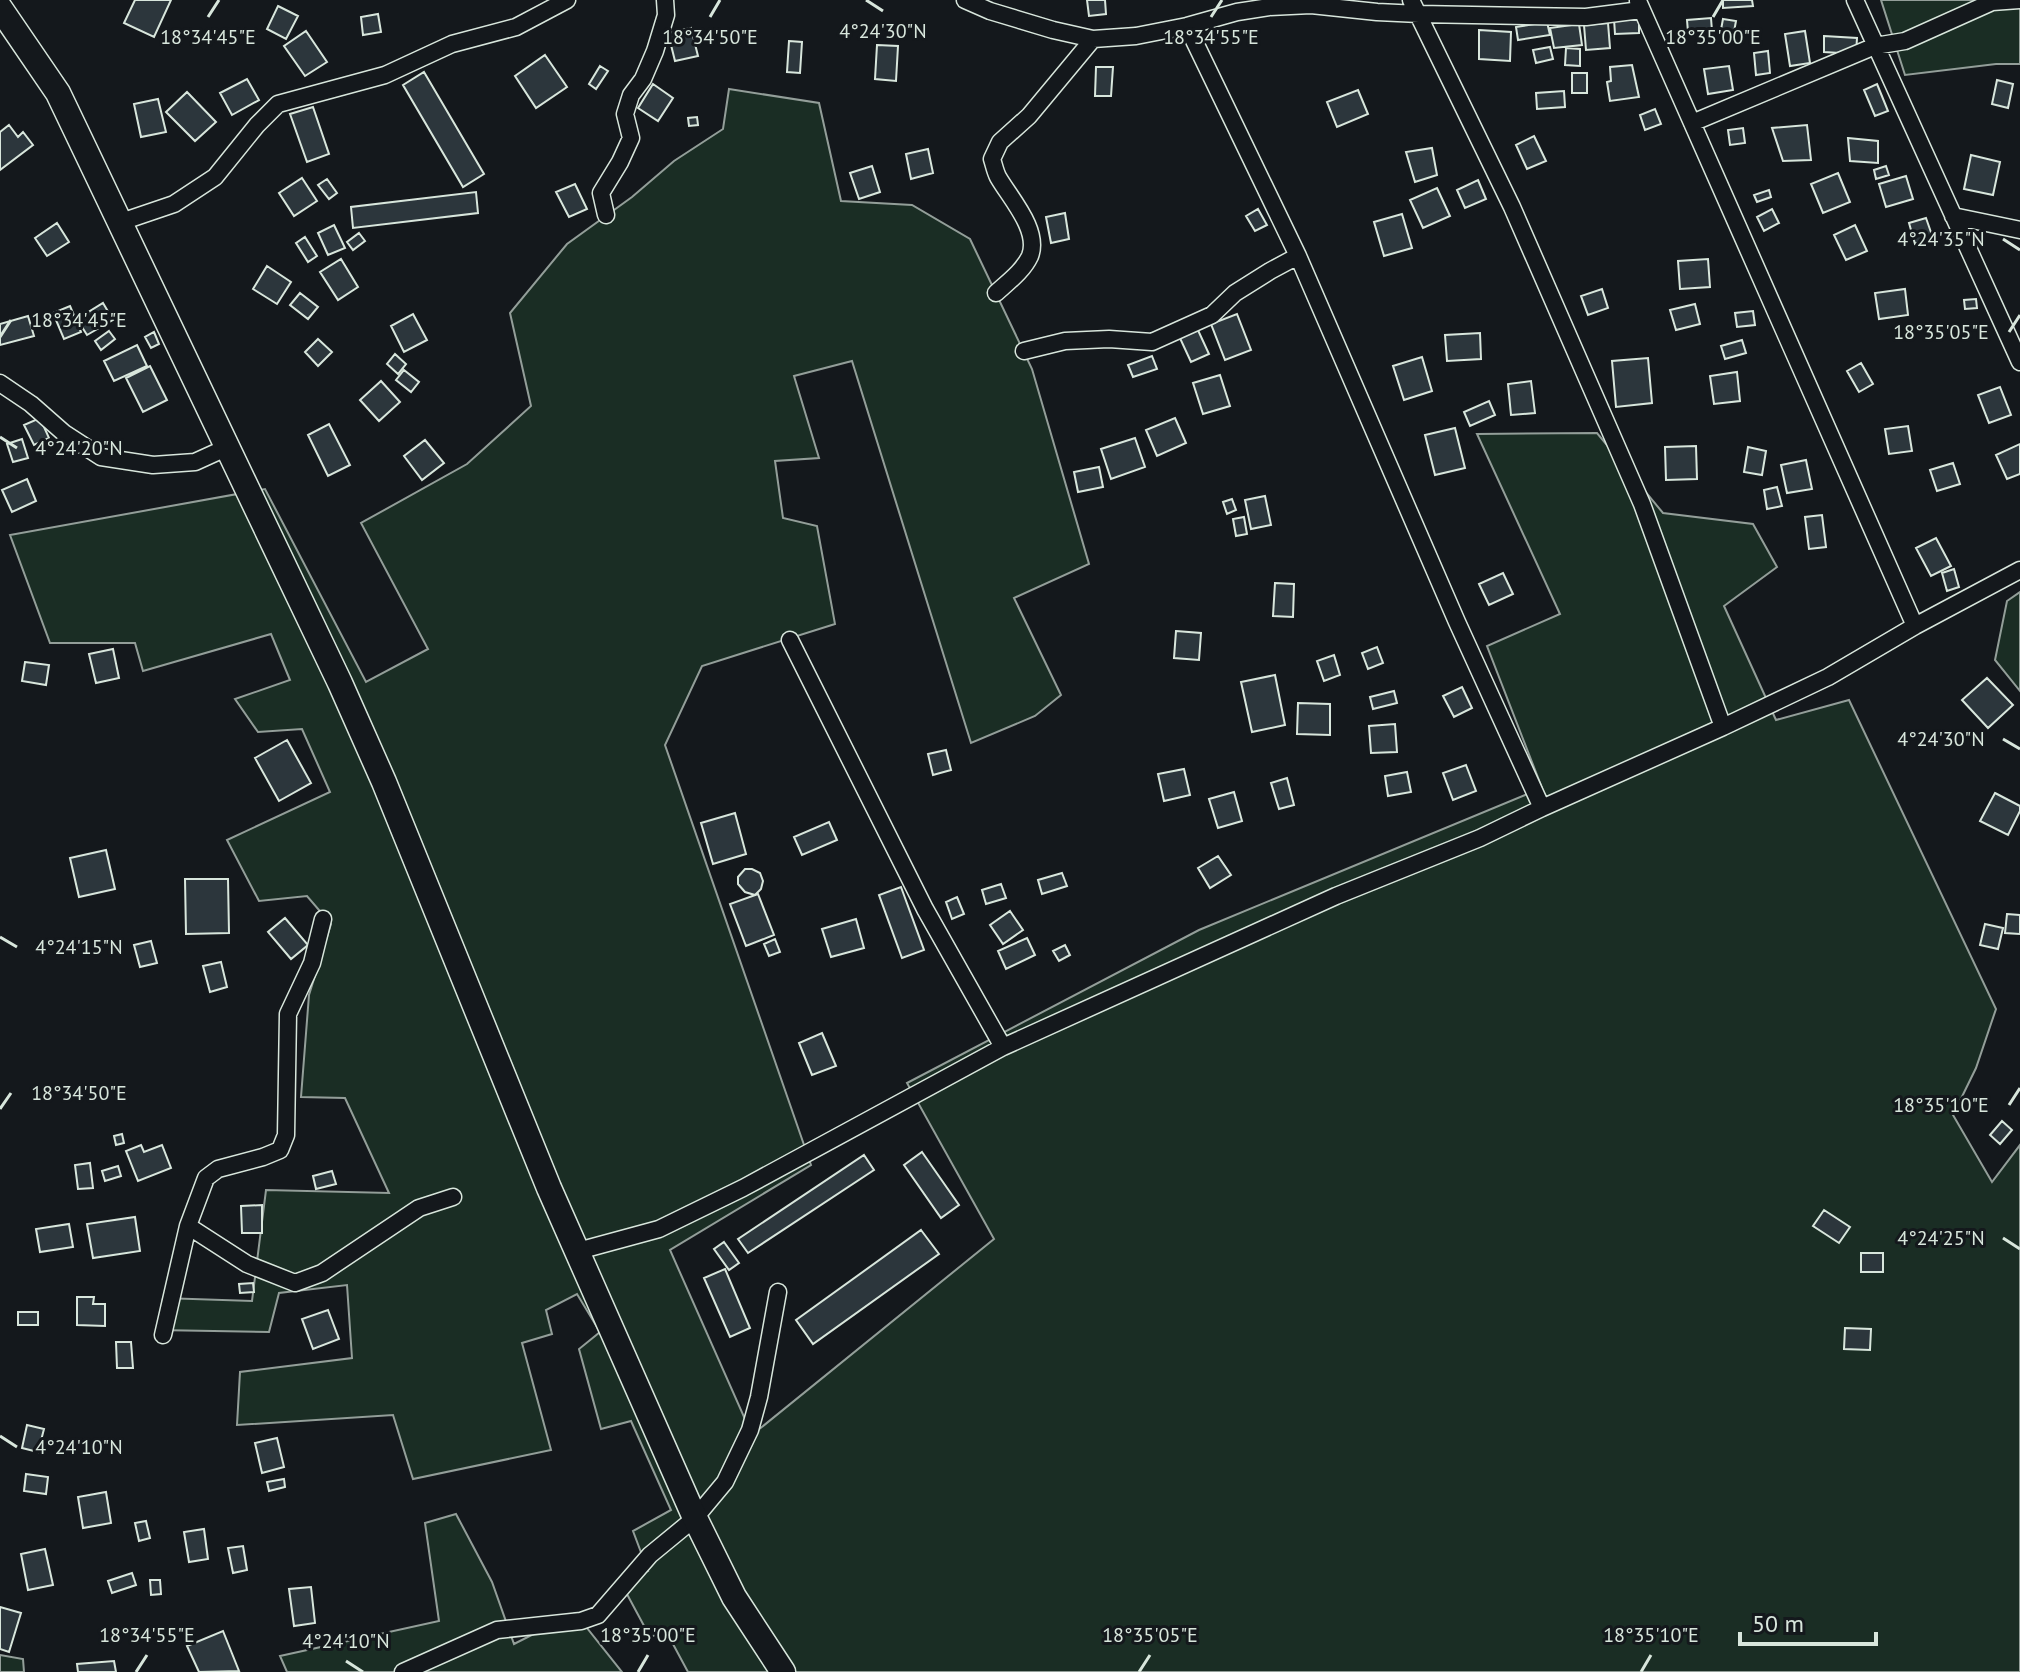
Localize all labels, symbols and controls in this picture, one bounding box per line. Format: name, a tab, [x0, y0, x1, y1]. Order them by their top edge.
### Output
text: 4°24'30"N	[839, 18, 927, 44]
text: 18°34'45"E	[160, 24, 256, 50]
text: 18°34'50"E	[662, 24, 758, 50]
text: 18°34'55"E	[1163, 24, 1259, 50]
text: 18°35'00"E	[1665, 24, 1761, 50]
text: 4°24'35"N	[1897, 226, 1985, 252]
text: 18°34'45"E	[31, 307, 127, 333]
text: 18°35'05"E	[1893, 319, 1989, 345]
text: 4°24'20"N	[35, 435, 123, 461]
text: 4°24'30"N	[1897, 726, 1985, 752]
text: 4°24'15"N	[35, 934, 123, 960]
text: 18°34'50"E	[31, 1080, 127, 1106]
text: 18°35'10"E	[1893, 1092, 1989, 1118]
text: 4°24'25"N	[1897, 1225, 1985, 1251]
text: 4°24'10"N	[35, 1434, 123, 1460]
scale bar	[1740, 1596, 1876, 1646]
text: 50 m	[1752, 1608, 1804, 1639]
text: 18°34'55"E	[99, 1622, 195, 1648]
text: 18°35'00"E	[600, 1622, 696, 1648]
text: 18°35'05"E	[1102, 1622, 1198, 1648]
text: 18°35'10"E	[1603, 1622, 1699, 1648]
text: 4°24'10"N	[302, 1628, 390, 1654]

